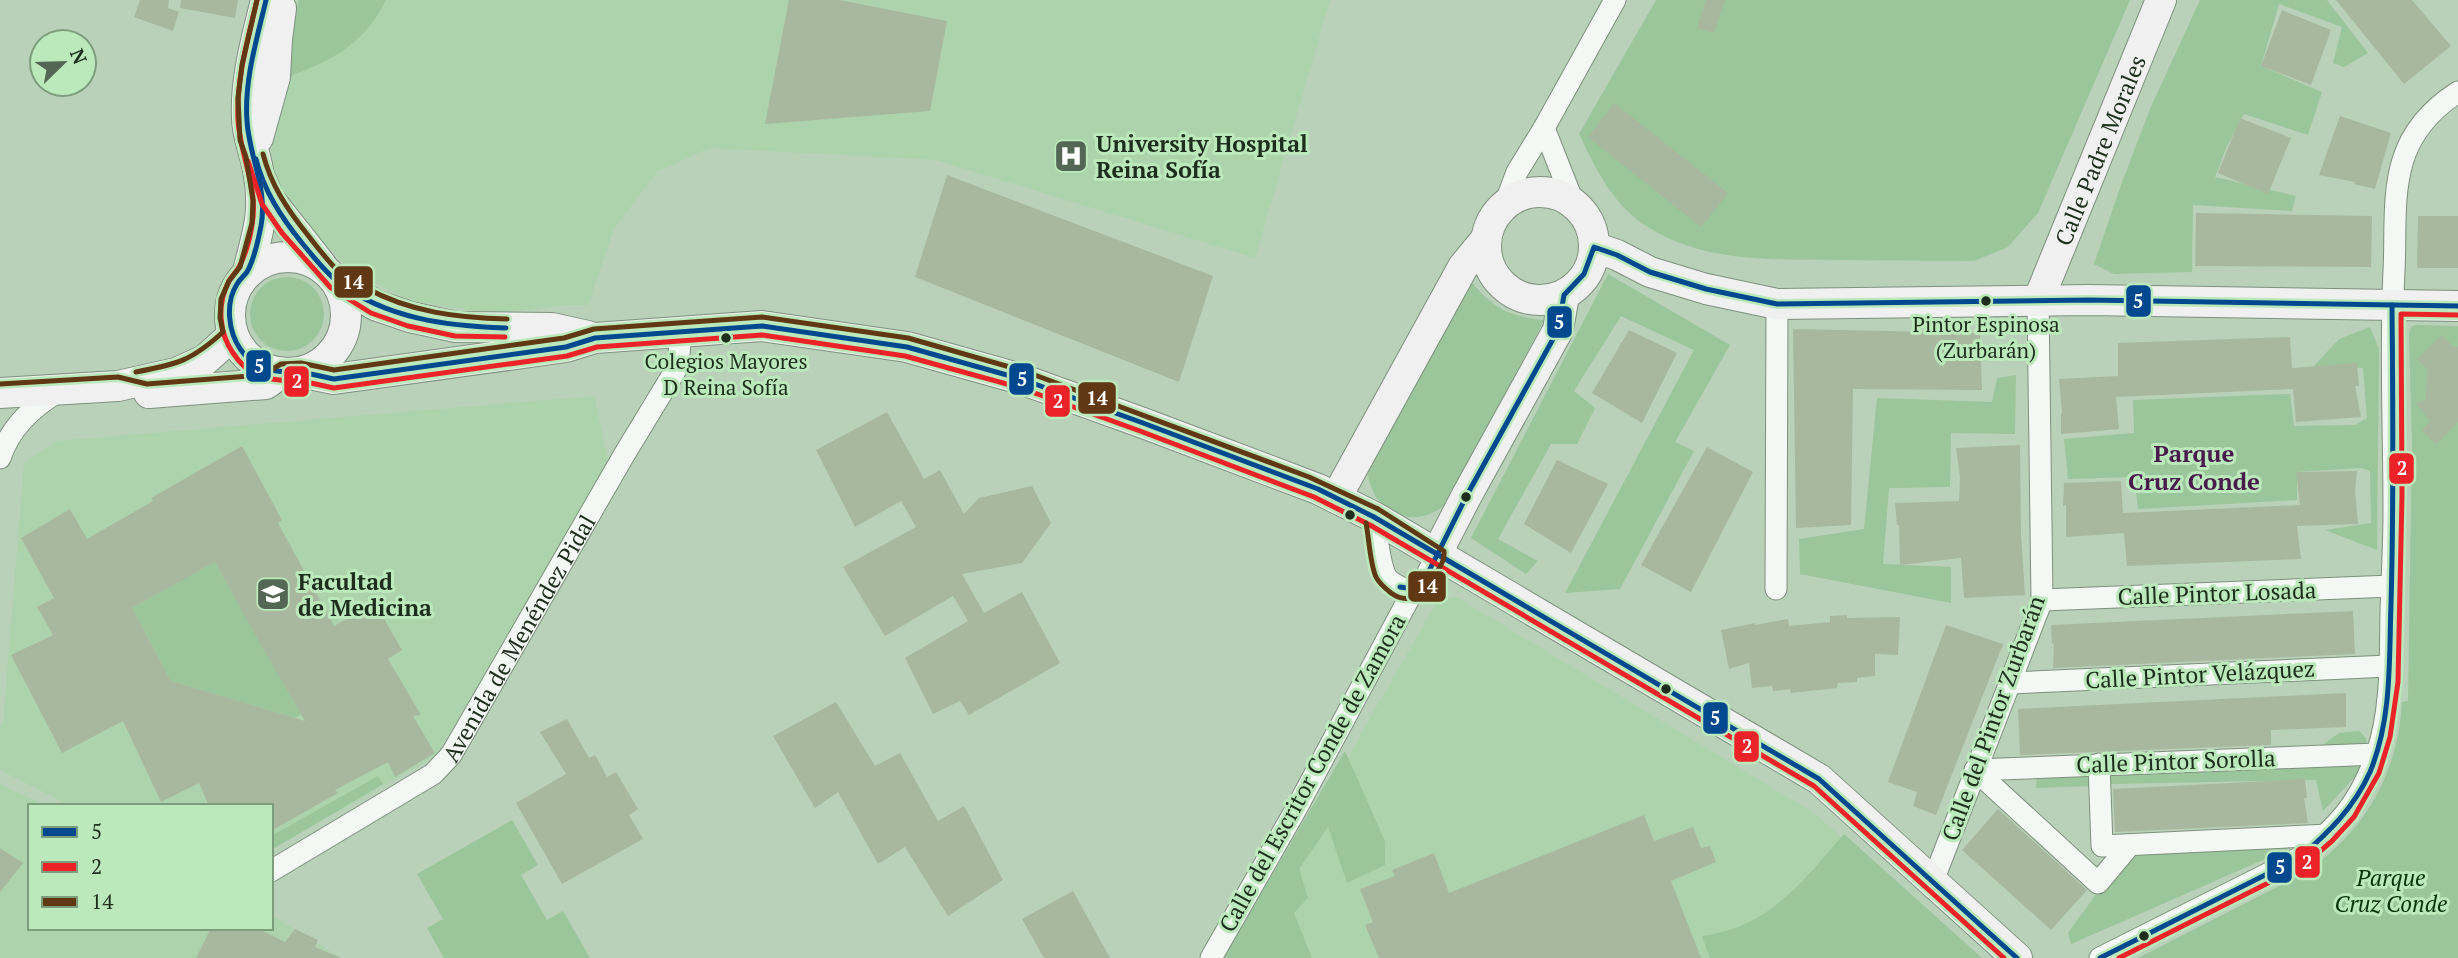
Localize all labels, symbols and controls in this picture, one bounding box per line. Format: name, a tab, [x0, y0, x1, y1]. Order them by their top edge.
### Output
north arrow	[28, 28, 98, 98]
text: N	[65, 45, 94, 68]
street label: Calle Padre Morales	[2047, 50, 2152, 250]
place label: University Hospital Reina Sofía	[1096, 128, 1308, 185]
hospital icon: University Hospital Reina Sofía	[1052, 137, 1090, 175]
line badge: 14	[333, 265, 374, 299]
text: 14	[342, 269, 364, 294]
line badge: 5	[2125, 284, 2152, 318]
text: 5	[2133, 288, 2143, 313]
marker: Pintor Espinosa (Zurbarán)	[1979, 294, 1993, 308]
line badge: 5	[1546, 305, 1573, 339]
text: 5	[1554, 309, 1564, 334]
place label: Pintor Espinosa (Zurbarán)	[1912, 310, 2060, 364]
marker: Colegios Mayores D Reina Sofía	[719, 331, 733, 345]
place label: Colegios Mayores D Reina Sofía	[644, 347, 808, 401]
line badge: 5	[245, 349, 272, 383]
text: 5	[254, 353, 264, 378]
line badge: 5	[1008, 362, 1035, 396]
line badge: 2	[283, 365, 310, 398]
text: 5	[1017, 366, 1027, 391]
text: 2	[292, 368, 302, 393]
line badge: 14	[1077, 381, 1117, 415]
line badge: 2	[1044, 384, 1071, 418]
text: 14	[1086, 385, 1108, 410]
text: 2	[1053, 388, 1063, 413]
district label: Parque Cruz Conde	[2128, 437, 2260, 497]
line badge: 2	[2388, 452, 2415, 485]
text: 2	[2397, 455, 2407, 480]
unlabelled marker	[1459, 490, 1473, 504]
unlabelled marker	[1343, 508, 1357, 522]
street label: Avenida de Menéndez Pidal	[435, 509, 602, 767]
place label: Facultad de Medicina	[298, 566, 432, 623]
line badge: 14	[1407, 570, 1447, 603]
text: 14	[1416, 573, 1438, 598]
street label: Calle Pintor Losada	[2117, 574, 2317, 612]
school or university icon: Facultad de Medicina	[254, 575, 292, 613]
street label: Calle del Pintor Zurbarán	[1934, 591, 2052, 845]
street label: Calle del Escritor Conde de Zamora	[1211, 608, 1413, 937]
street label: Calle Pintor Velázquez	[2084, 653, 2316, 695]
unlabelled marker	[1659, 682, 1673, 696]
line badge: 5	[1702, 701, 1729, 735]
text: 5	[1710, 705, 1720, 730]
line badge: 2	[1733, 730, 1760, 763]
text: 2	[1742, 733, 1752, 758]
street label: Calle Pintor Sorolla	[2076, 742, 2277, 780]
legend	[28, 804, 273, 930]
text: 5	[91, 817, 102, 845]
line badge: 2	[2294, 845, 2321, 879]
text: 2	[2302, 849, 2312, 874]
line badge: 5	[2266, 851, 2293, 884]
text: 2	[91, 852, 102, 880]
text: 5	[2275, 854, 2285, 879]
park label: Parque Cruz Conde	[2335, 862, 2447, 919]
text: 14	[91, 887, 114, 915]
unlabelled marker	[2137, 929, 2151, 943]

